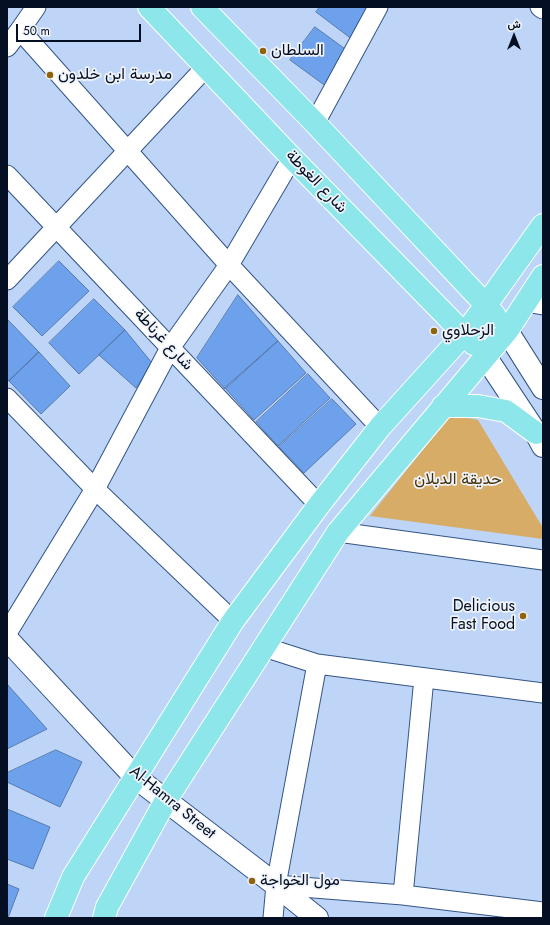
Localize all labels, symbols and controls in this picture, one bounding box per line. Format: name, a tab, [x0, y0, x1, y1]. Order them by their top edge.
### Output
scale bar	[18, 16, 143, 42]
north arrow	[494, 16, 534, 56]
text: ش	[507, 16, 521, 32]
text: 50 m	[23, 22, 50, 40]
place label: السلطان	[271, 41, 324, 61]
marker: السلطان	[258, 46, 268, 56]
place label: مدرسة ابن خلدون	[58, 65, 172, 85]
marker: مدرسة ابن خلدون	[45, 70, 55, 80]
street label: شارع الغوطة	[281, 146, 351, 218]
street label: شارع غرناطة	[129, 305, 197, 375]
place label: الزحلاوي	[442, 321, 494, 341]
marker: الزحلاوي	[429, 326, 439, 336]
park label: حديقة الدبلان	[414, 470, 502, 490]
place label: Delicious Fast Food	[451, 597, 515, 635]
marker: Delicious Fast Food	[518, 611, 528, 621]
street label: Al-Hamra Street	[125, 762, 219, 844]
place label: مول الخواجة	[260, 871, 340, 891]
marker: مول الخواجة	[247, 876, 257, 886]

